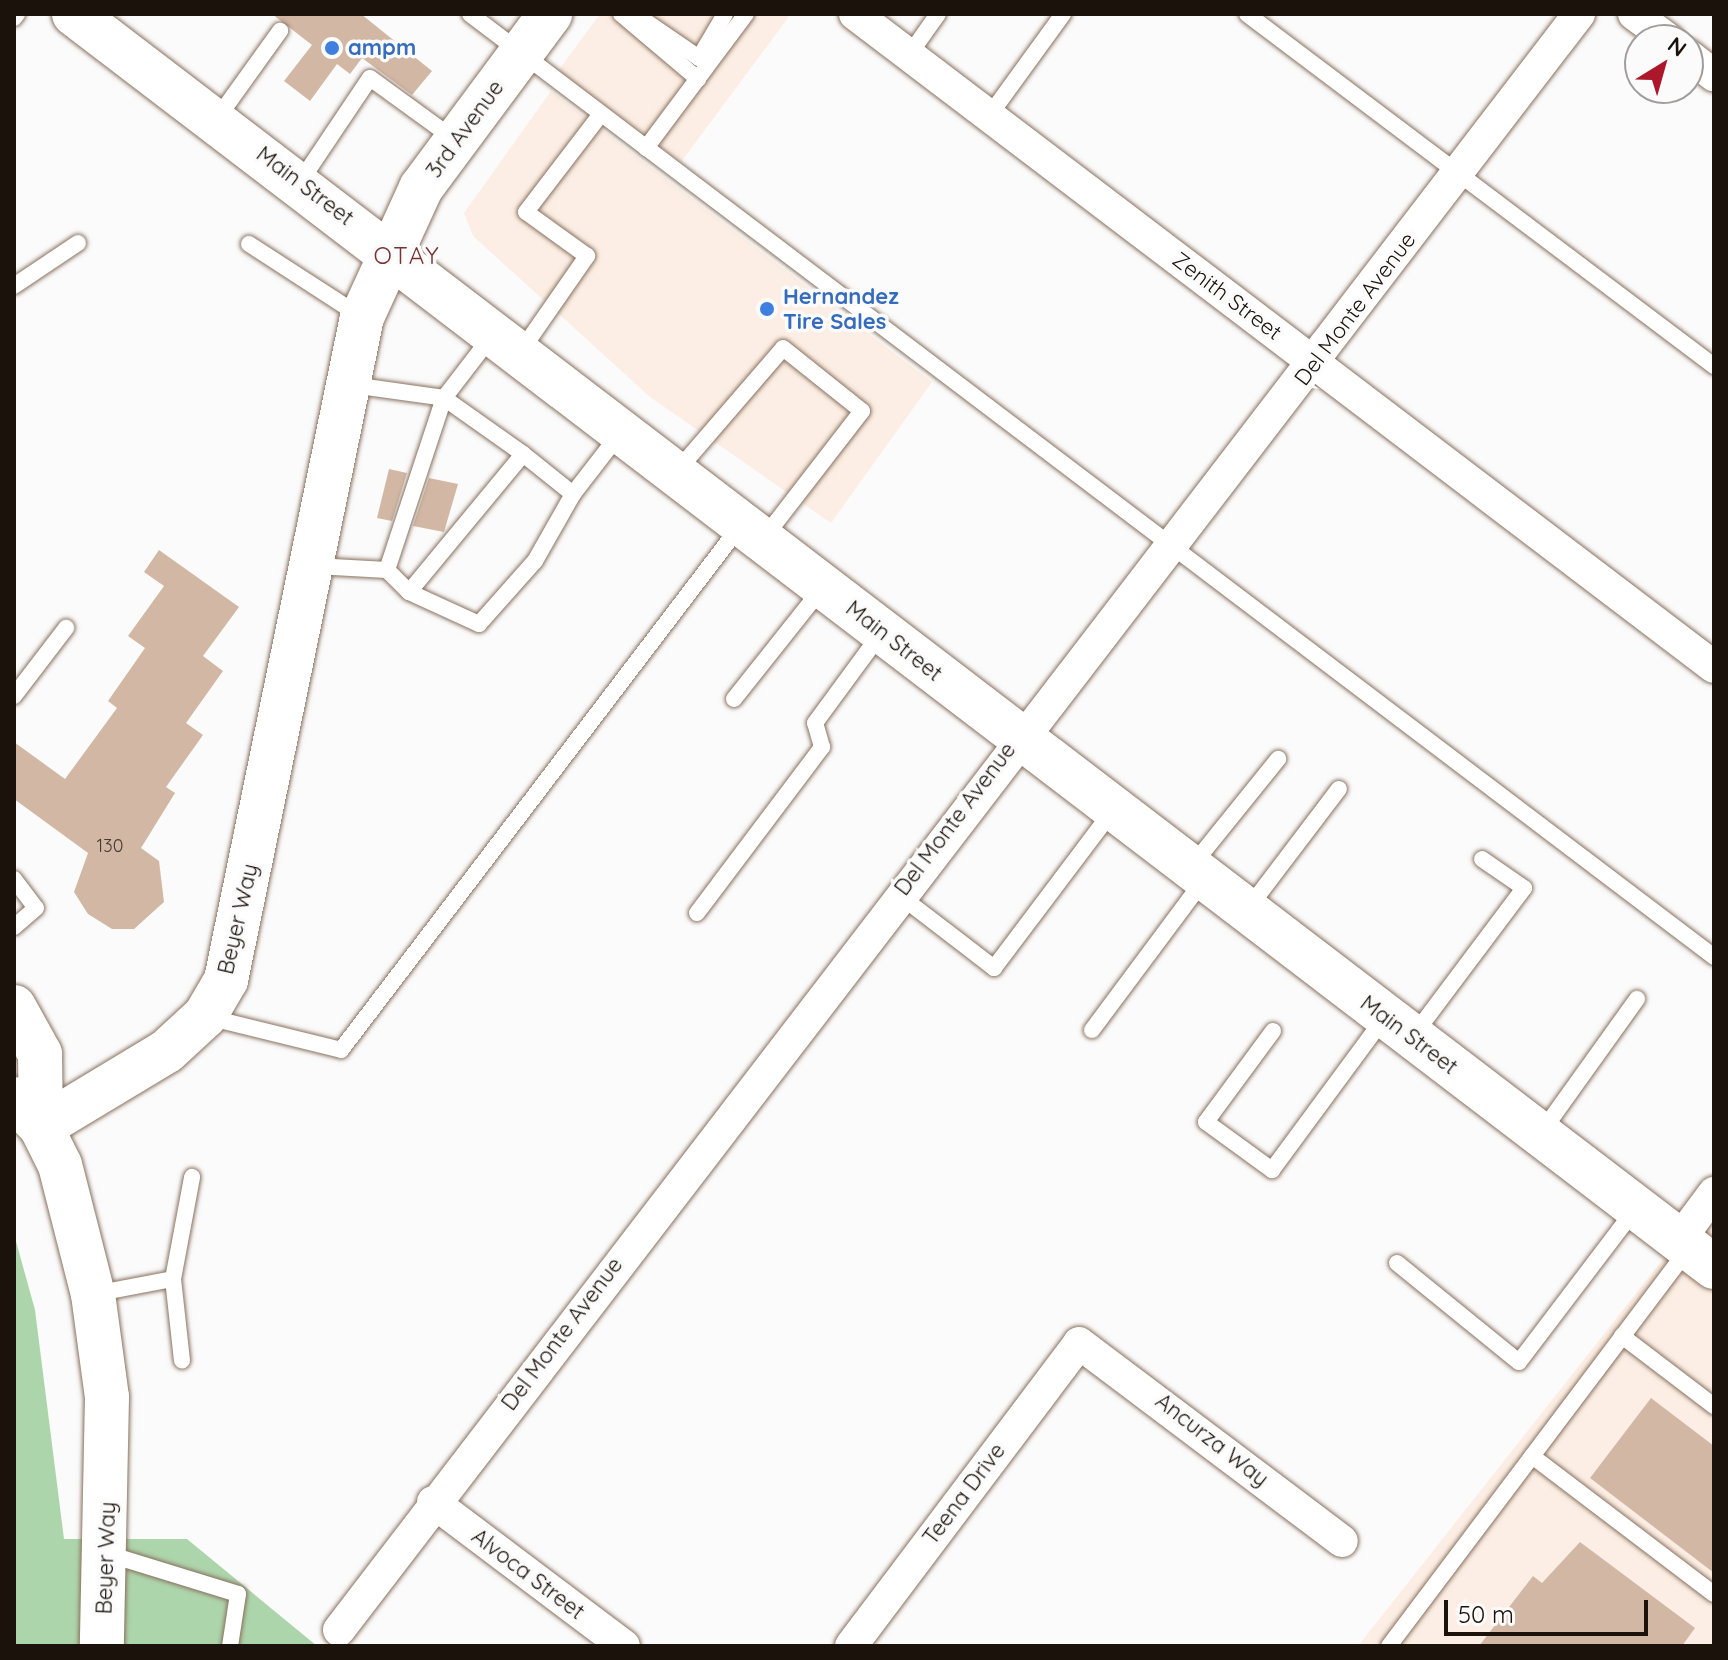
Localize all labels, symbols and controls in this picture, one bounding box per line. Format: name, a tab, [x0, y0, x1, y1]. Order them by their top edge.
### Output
north arrow	[1624, 24, 1704, 104]
text: N	[1662, 30, 1692, 62]
place label: ampm	[348, 35, 416, 61]
marker: ampm	[323, 39, 341, 57]
street label: 3rd Avenue	[421, 75, 509, 183]
street label: Main Street	[251, 141, 359, 231]
street label: Del Monte Avenue	[1289, 227, 1421, 391]
district label: OTAY	[373, 242, 441, 270]
street label: Zenith Street	[1167, 246, 1287, 346]
place label: Hernandez Tire Sales	[783, 283, 899, 334]
marker: Hernandez Tire Sales	[758, 300, 776, 318]
street label: Main Street	[841, 595, 947, 687]
street label: Del Monte Avenue	[889, 737, 1021, 901]
house number: 130	[97, 835, 123, 857]
street label: Beyer Way	[212, 861, 264, 977]
street label: Main Street	[1355, 990, 1463, 1080]
street label: Del Monte Avenue	[496, 1252, 628, 1416]
street label: Ancurza Way	[1150, 1388, 1274, 1492]
street label: Teena Drive	[917, 1438, 1011, 1550]
street label: Beyer Way	[91, 1501, 121, 1615]
street label: Alvoca Street	[466, 1523, 590, 1625]
scale bar	[1448, 1584, 1652, 1634]
text: 50 m	[1458, 1599, 1514, 1629]

